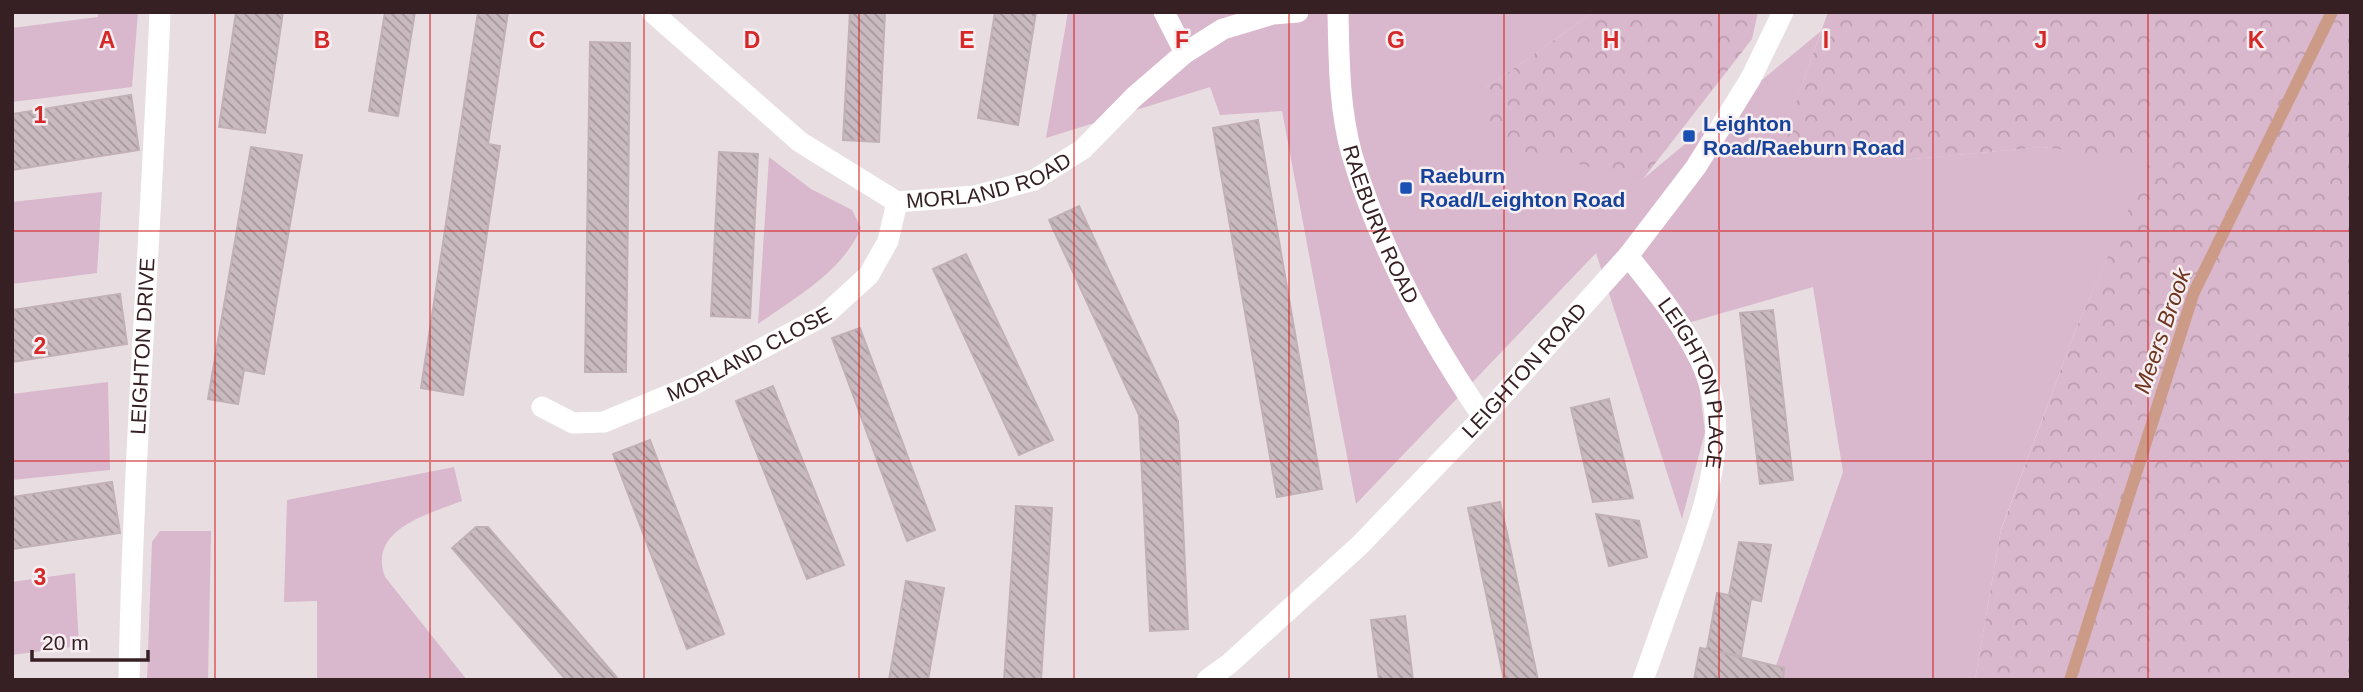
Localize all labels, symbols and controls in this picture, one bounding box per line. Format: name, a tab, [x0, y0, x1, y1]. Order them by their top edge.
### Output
text: A	[99, 27, 115, 53]
text: B	[314, 27, 330, 53]
text: C	[529, 27, 545, 53]
text: D	[744, 27, 760, 53]
text: E	[959, 27, 975, 53]
text: F	[1175, 27, 1189, 53]
text: G	[1387, 27, 1405, 53]
text: H	[1603, 27, 1619, 53]
text: I	[1823, 27, 1829, 53]
text: J	[2035, 27, 2047, 53]
text: K	[2248, 27, 2265, 53]
text: 1	[34, 102, 47, 128]
place label: Leighton Road/Raeburn Road	[1703, 112, 1905, 159]
marker: Leighton Road/Raeburn Road	[1681, 128, 1697, 144]
street label: RAEBURN ROAD	[1339, 142, 1424, 307]
street label: MORLAND ROAD	[905, 148, 1075, 212]
place label: Raeburn Road/Leighton Road	[1420, 164, 1625, 211]
marker: Raeburn Road/Leighton Road	[1398, 180, 1414, 196]
street label: LEIGHTON DRIVE	[126, 257, 159, 435]
water label: Meers Brook	[2128, 264, 2196, 397]
street label: LEIGHTON PLACE	[1654, 293, 1728, 470]
street label: LEIGHTON ROAD	[1457, 298, 1591, 442]
street label: MORLAND CLOSE	[663, 302, 835, 406]
text: 2	[34, 333, 46, 359]
text: 3	[34, 564, 46, 590]
scale bar	[32, 618, 147, 662]
text: 20 m	[42, 631, 89, 654]

